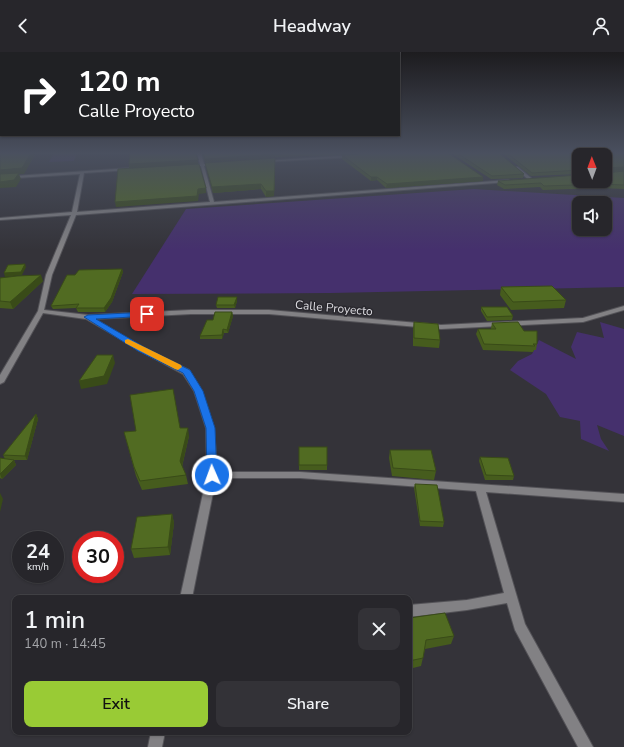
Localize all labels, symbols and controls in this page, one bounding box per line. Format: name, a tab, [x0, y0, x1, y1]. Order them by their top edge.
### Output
text: Headway	[273, 14, 351, 38]
icon: back	[12, 15, 34, 37]
icon: person	[590, 15, 612, 37]
text: 120 m	[78, 63, 161, 101]
icon: right	[12, 68, 64, 120]
text: Calle Proyecto	[78, 99, 195, 123]
north arrow	[572, 148, 612, 188]
map controls	[572, 148, 612, 236]
button: sound	[572, 196, 612, 236]
pin	[130, 297, 164, 331]
street label: Calle Proyecto	[295, 297, 374, 319]
icon: arrive	[136, 303, 158, 325]
position arrow	[191, 454, 233, 496]
speed limit sign: 30	[72, 531, 124, 583]
text: 24	[26, 538, 50, 565]
text: km/h	[27, 560, 49, 574]
text: 1 min	[24, 604, 85, 636]
button: close	[358, 608, 400, 650]
text: 140 m · 14:45	[24, 635, 106, 653]
button: Exit	[24, 681, 208, 727]
button: Share	[216, 681, 400, 727]

